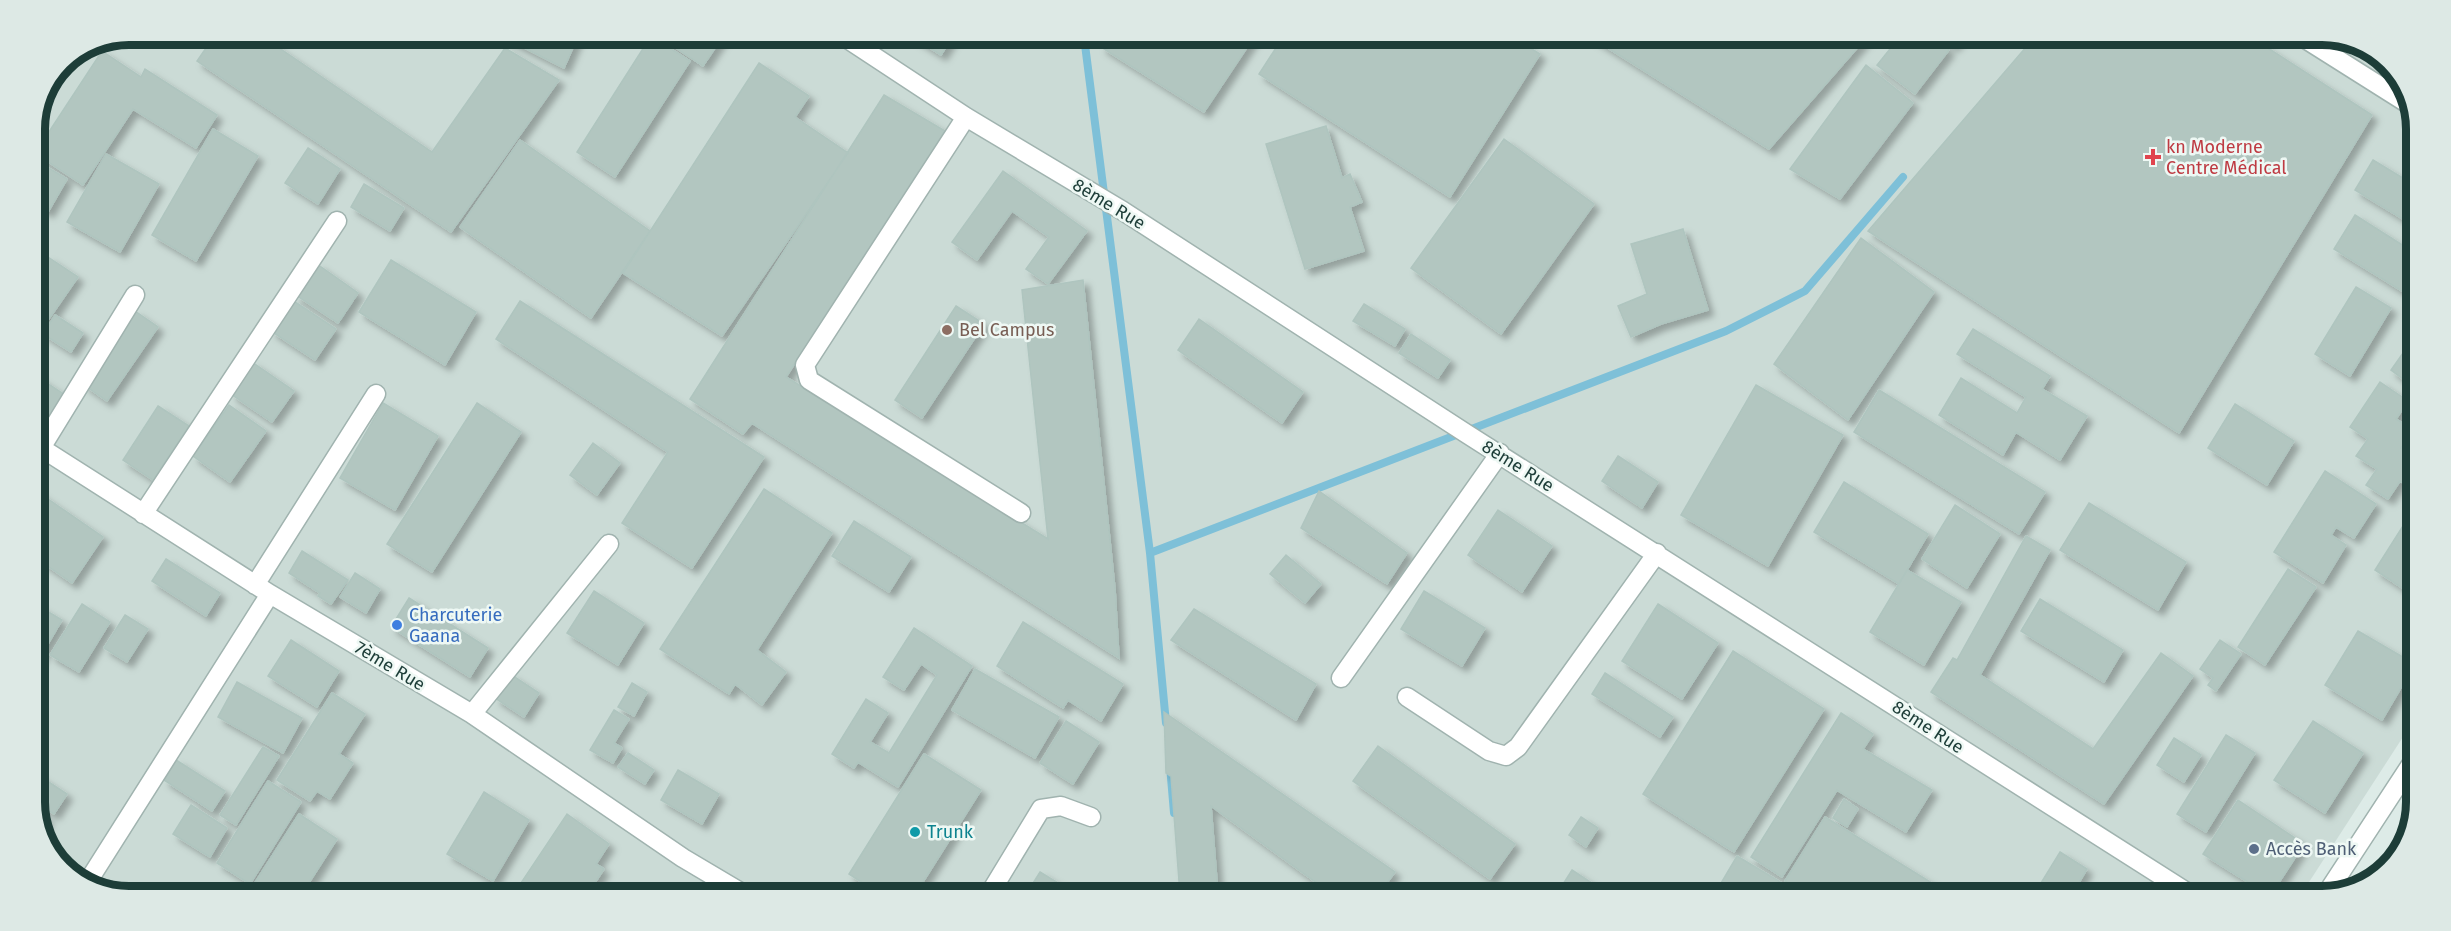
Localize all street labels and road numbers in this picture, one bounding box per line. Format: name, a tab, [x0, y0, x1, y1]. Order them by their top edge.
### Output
street label: 8ème Rue	[1069, 174, 1149, 234]
street label: 8ème Rue	[1478, 435, 1558, 497]
street label: 7ème Rue	[351, 636, 429, 696]
street label: 8ème Rue	[1888, 696, 1968, 758]

